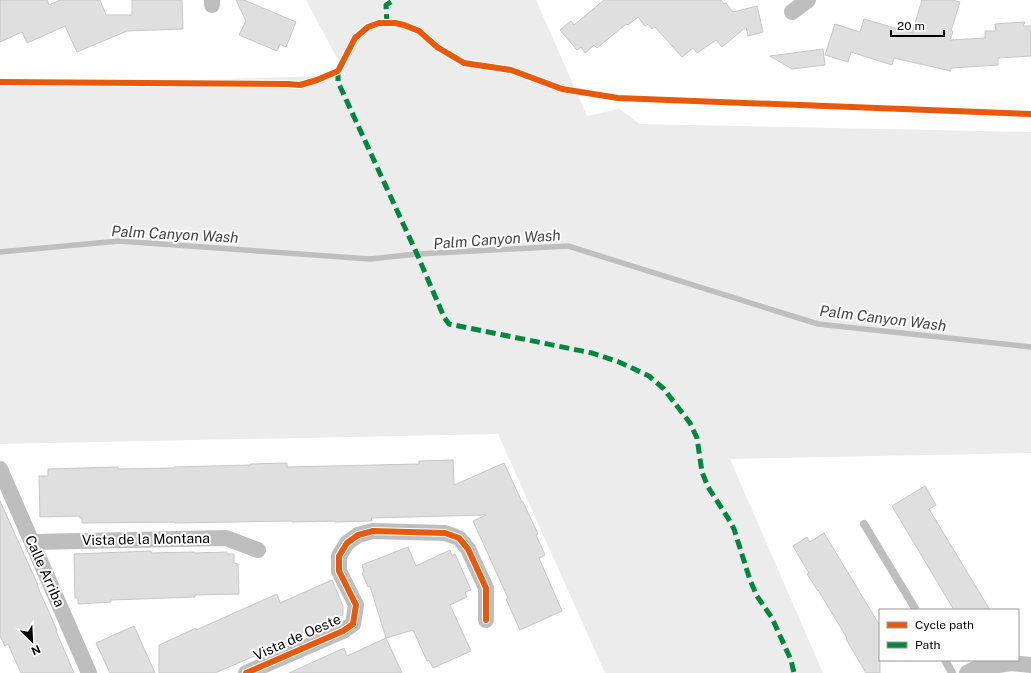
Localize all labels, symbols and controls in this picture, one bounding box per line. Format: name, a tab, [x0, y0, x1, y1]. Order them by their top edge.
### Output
scale bar	[891, 12, 944, 38]
text: 20 m	[897, 19, 925, 33]
water label: Palm Canyon Wash	[111, 222, 239, 246]
water label: Palm Canyon Wash	[433, 226, 561, 252]
water label: Palm Canyon Wash	[819, 302, 947, 334]
street label: Vista de la Montana	[82, 530, 210, 548]
street label: Calle Arriba	[22, 533, 68, 609]
legend	[879, 609, 1019, 661]
street label: Vista de Oeste	[251, 611, 343, 663]
text: Cycle path	[915, 618, 974, 632]
north arrow	[12, 621, 52, 661]
text: Path	[915, 638, 941, 652]
text: N	[30, 643, 42, 657]

